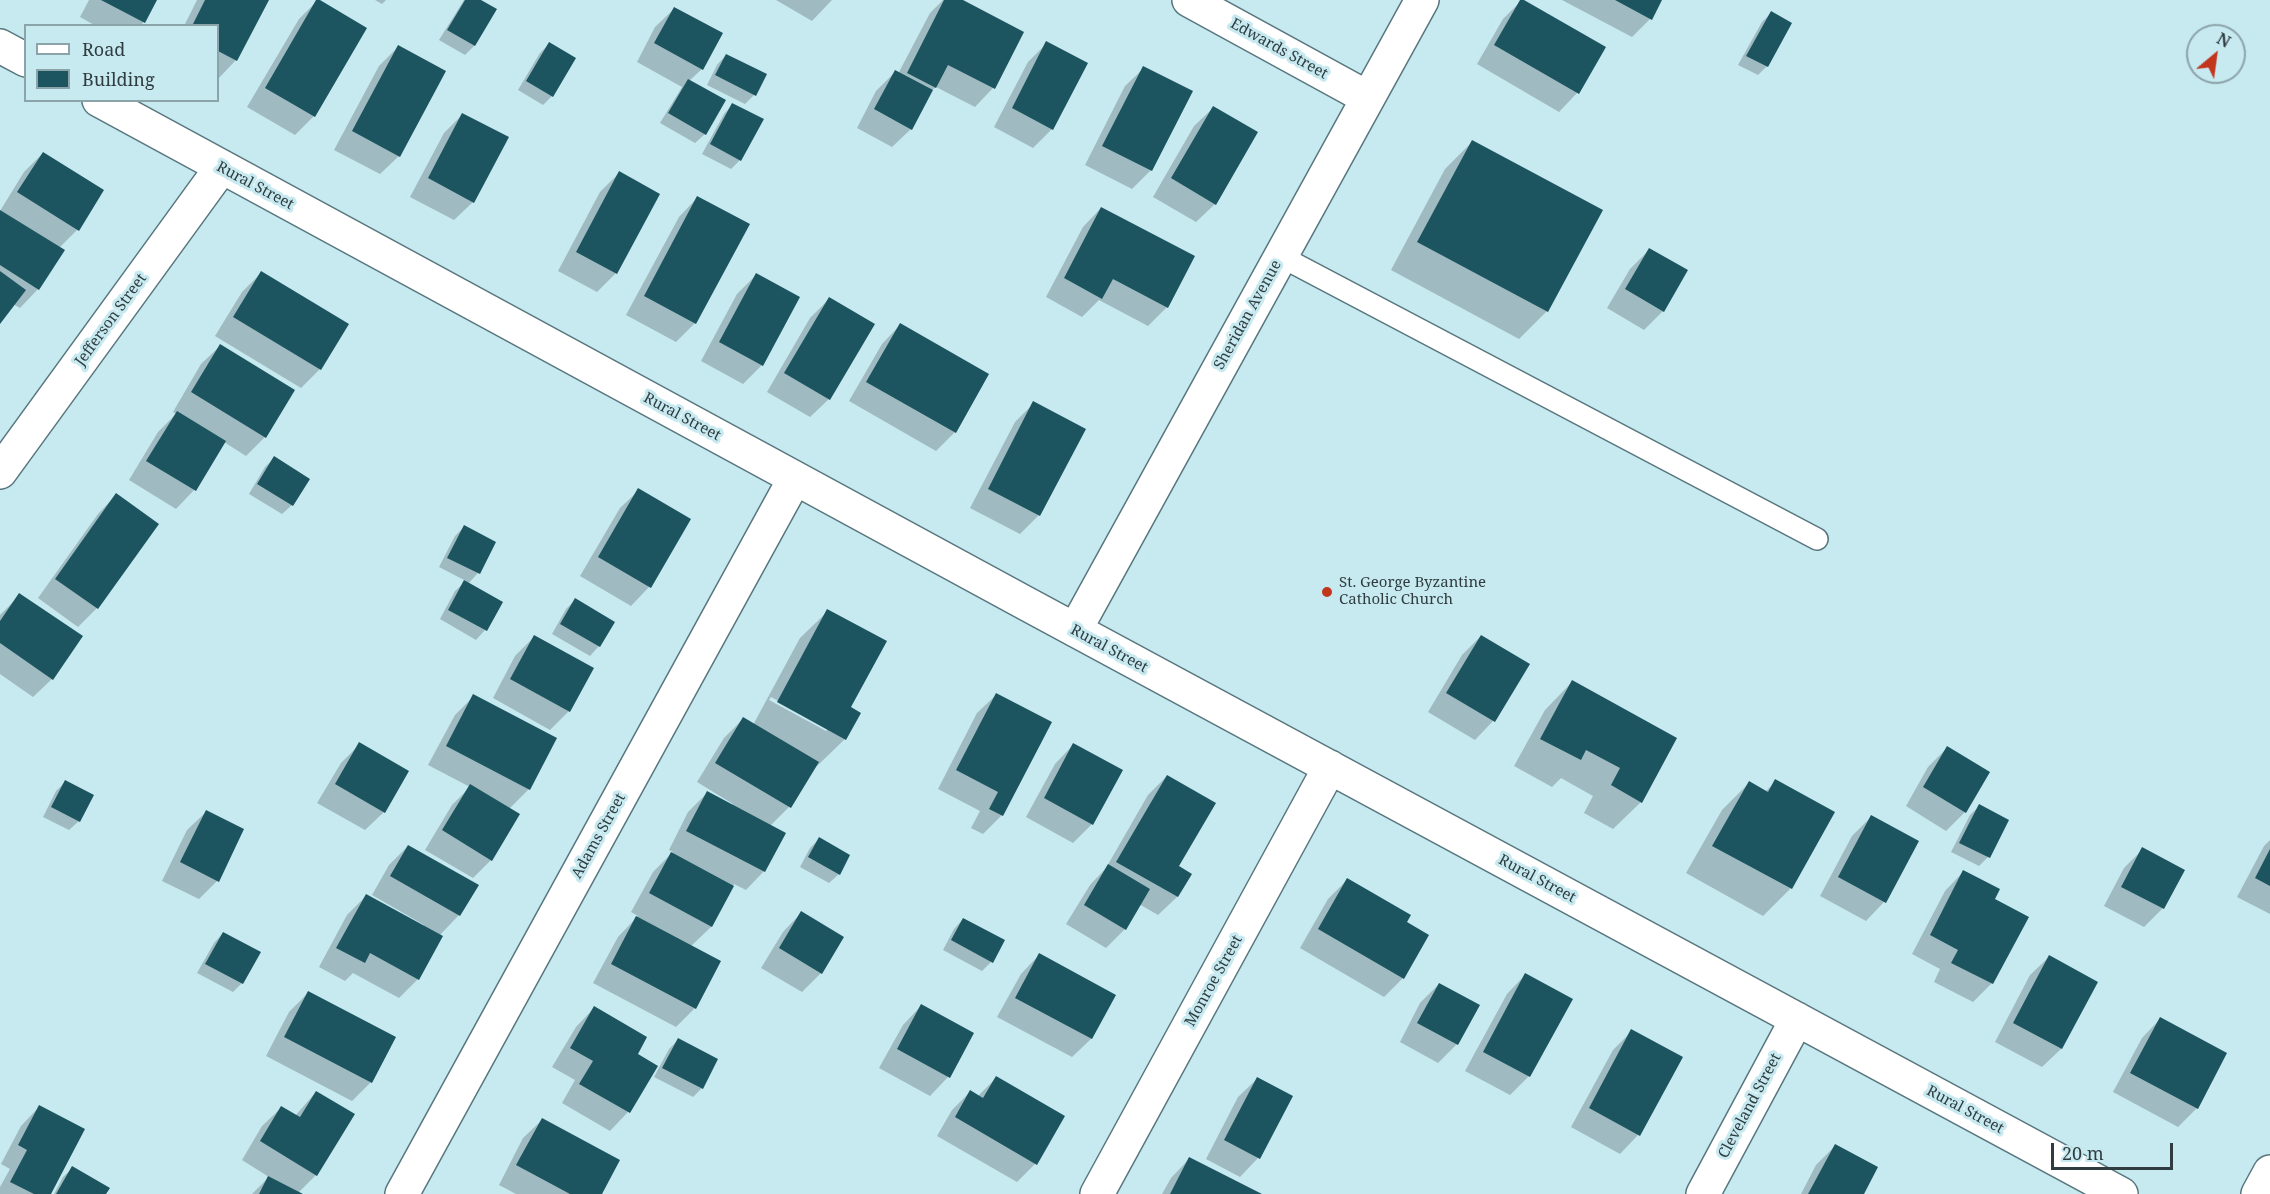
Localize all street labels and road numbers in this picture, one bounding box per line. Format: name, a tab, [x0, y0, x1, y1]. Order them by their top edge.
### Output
street label: Edwards Street	[1227, 15, 1331, 83]
street label: Rural Street	[213, 158, 297, 214]
street label: Sheridan Avenue	[1210, 257, 1286, 373]
street label: Jefferson Street	[71, 270, 151, 370]
street label: Rural Street	[640, 389, 724, 445]
street label: Rural Street	[1067, 621, 1151, 677]
street label: Adams Street	[568, 790, 630, 882]
street label: Rural Street	[1495, 851, 1579, 907]
street label: Monroe Street	[1181, 932, 1247, 1030]
street label: Cleveland Street	[1715, 1050, 1785, 1162]
street label: Rural Street	[1923, 1082, 2007, 1138]

